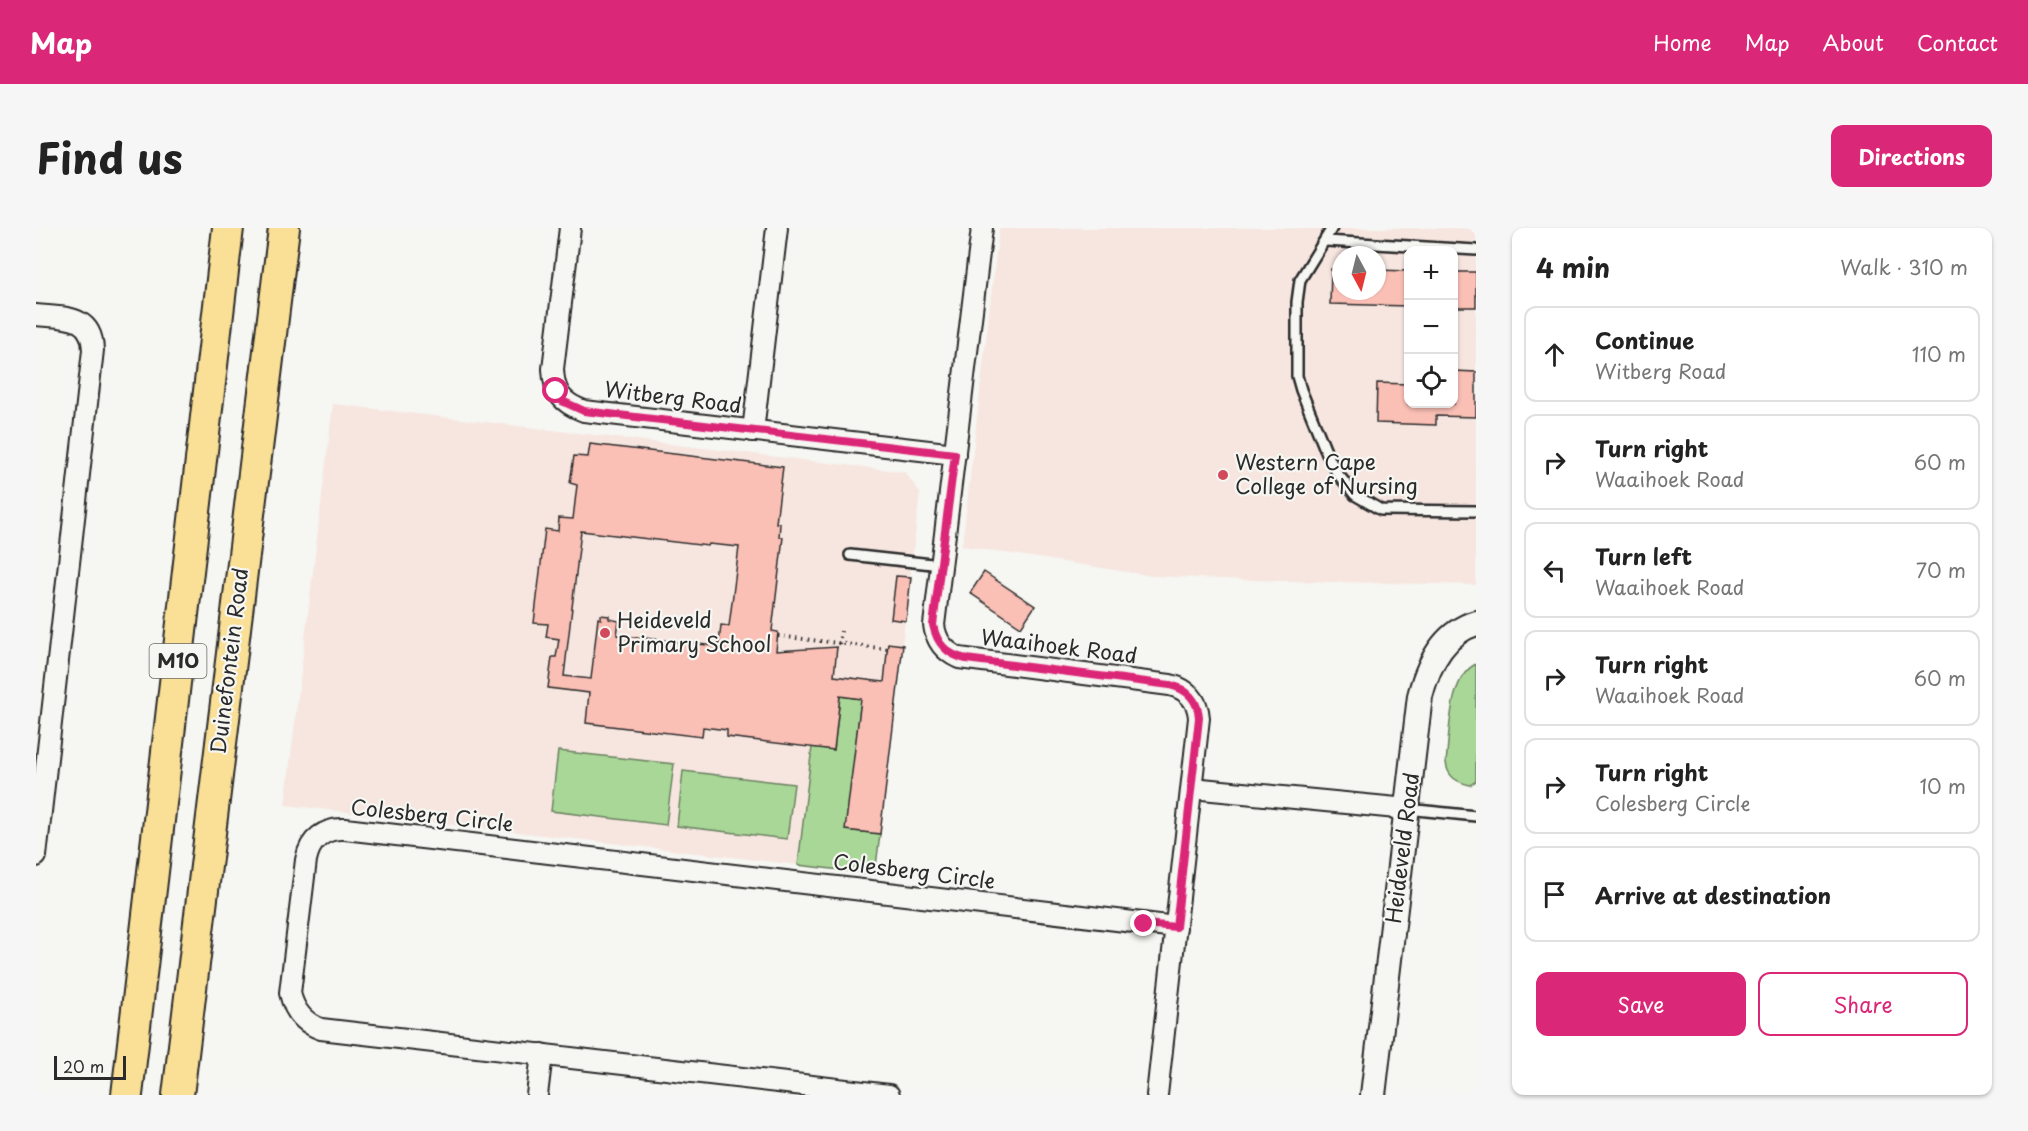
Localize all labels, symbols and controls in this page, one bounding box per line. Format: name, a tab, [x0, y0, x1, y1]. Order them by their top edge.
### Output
text: Map	[30, 21, 92, 64]
text: Home	[1653, 26, 1712, 58]
text: Map	[1745, 26, 1790, 58]
text: About	[1823, 26, 1884, 58]
text: Contact	[1917, 26, 1998, 58]
text: Find us	[36, 125, 183, 188]
button: Directions	[1831, 125, 1992, 187]
north arrow	[1332, 246, 1386, 300]
map controls	[1404, 246, 1458, 408]
button: +	[1404, 246, 1458, 300]
text: 4 min	[1536, 248, 1610, 287]
text: Walk · 310 m	[1840, 252, 1968, 282]
button: −	[1404, 300, 1458, 354]
text: Continue	[1595, 323, 1694, 356]
icon: ahead	[1538, 338, 1571, 371]
text: 110 m	[1912, 339, 1966, 369]
button: locate	[1404, 354, 1458, 408]
text: Witberg Road	[1595, 356, 1726, 386]
street label: Witberg Road	[603, 372, 744, 420]
route start	[542, 377, 568, 403]
text: Turn right	[1595, 431, 1708, 464]
place label: Western Cape College of Nursing	[1235, 445, 1418, 501]
icon: right	[1538, 446, 1571, 479]
text: 60 m	[1914, 447, 1966, 477]
text: Waaihoek Road	[1595, 464, 1745, 494]
marker: Western Cape College of Nursing	[1216, 468, 1230, 482]
text: Turn left	[1595, 539, 1692, 572]
icon: left	[1538, 554, 1571, 587]
text: 70 m	[1916, 555, 1966, 585]
street label: Duinefontein Road	[201, 566, 255, 756]
text: Waaihoek Road	[1595, 572, 1745, 602]
place label: Heideveld Primary School	[617, 603, 772, 659]
street label: Waaihoek Road	[979, 620, 1139, 670]
marker: Heideveld Primary School	[598, 626, 612, 640]
road number: M10	[150, 644, 206, 678]
text: Turn right	[1595, 647, 1708, 680]
icon: right	[1538, 662, 1571, 695]
text: 60 m	[1914, 663, 1966, 693]
text: Waaihoek Road	[1595, 680, 1745, 710]
text: Turn right	[1595, 755, 1708, 788]
street label: Heideveld Road	[1376, 770, 1426, 925]
icon: right	[1538, 770, 1571, 803]
text: 10 m	[1919, 771, 1966, 801]
text: Colesberg Circle	[1595, 788, 1750, 818]
street label: Colesberg Circle	[349, 790, 515, 838]
street label: Colesberg Circle	[831, 844, 997, 896]
icon: arrive	[1538, 878, 1571, 911]
text: Arrive at destination	[1595, 878, 1831, 911]
route end	[1130, 910, 1156, 936]
button: Save	[1536, 972, 1746, 1036]
button: Share	[1758, 972, 1968, 1036]
scale bar	[54, 1053, 126, 1080]
text: 20 m	[63, 1054, 104, 1078]

